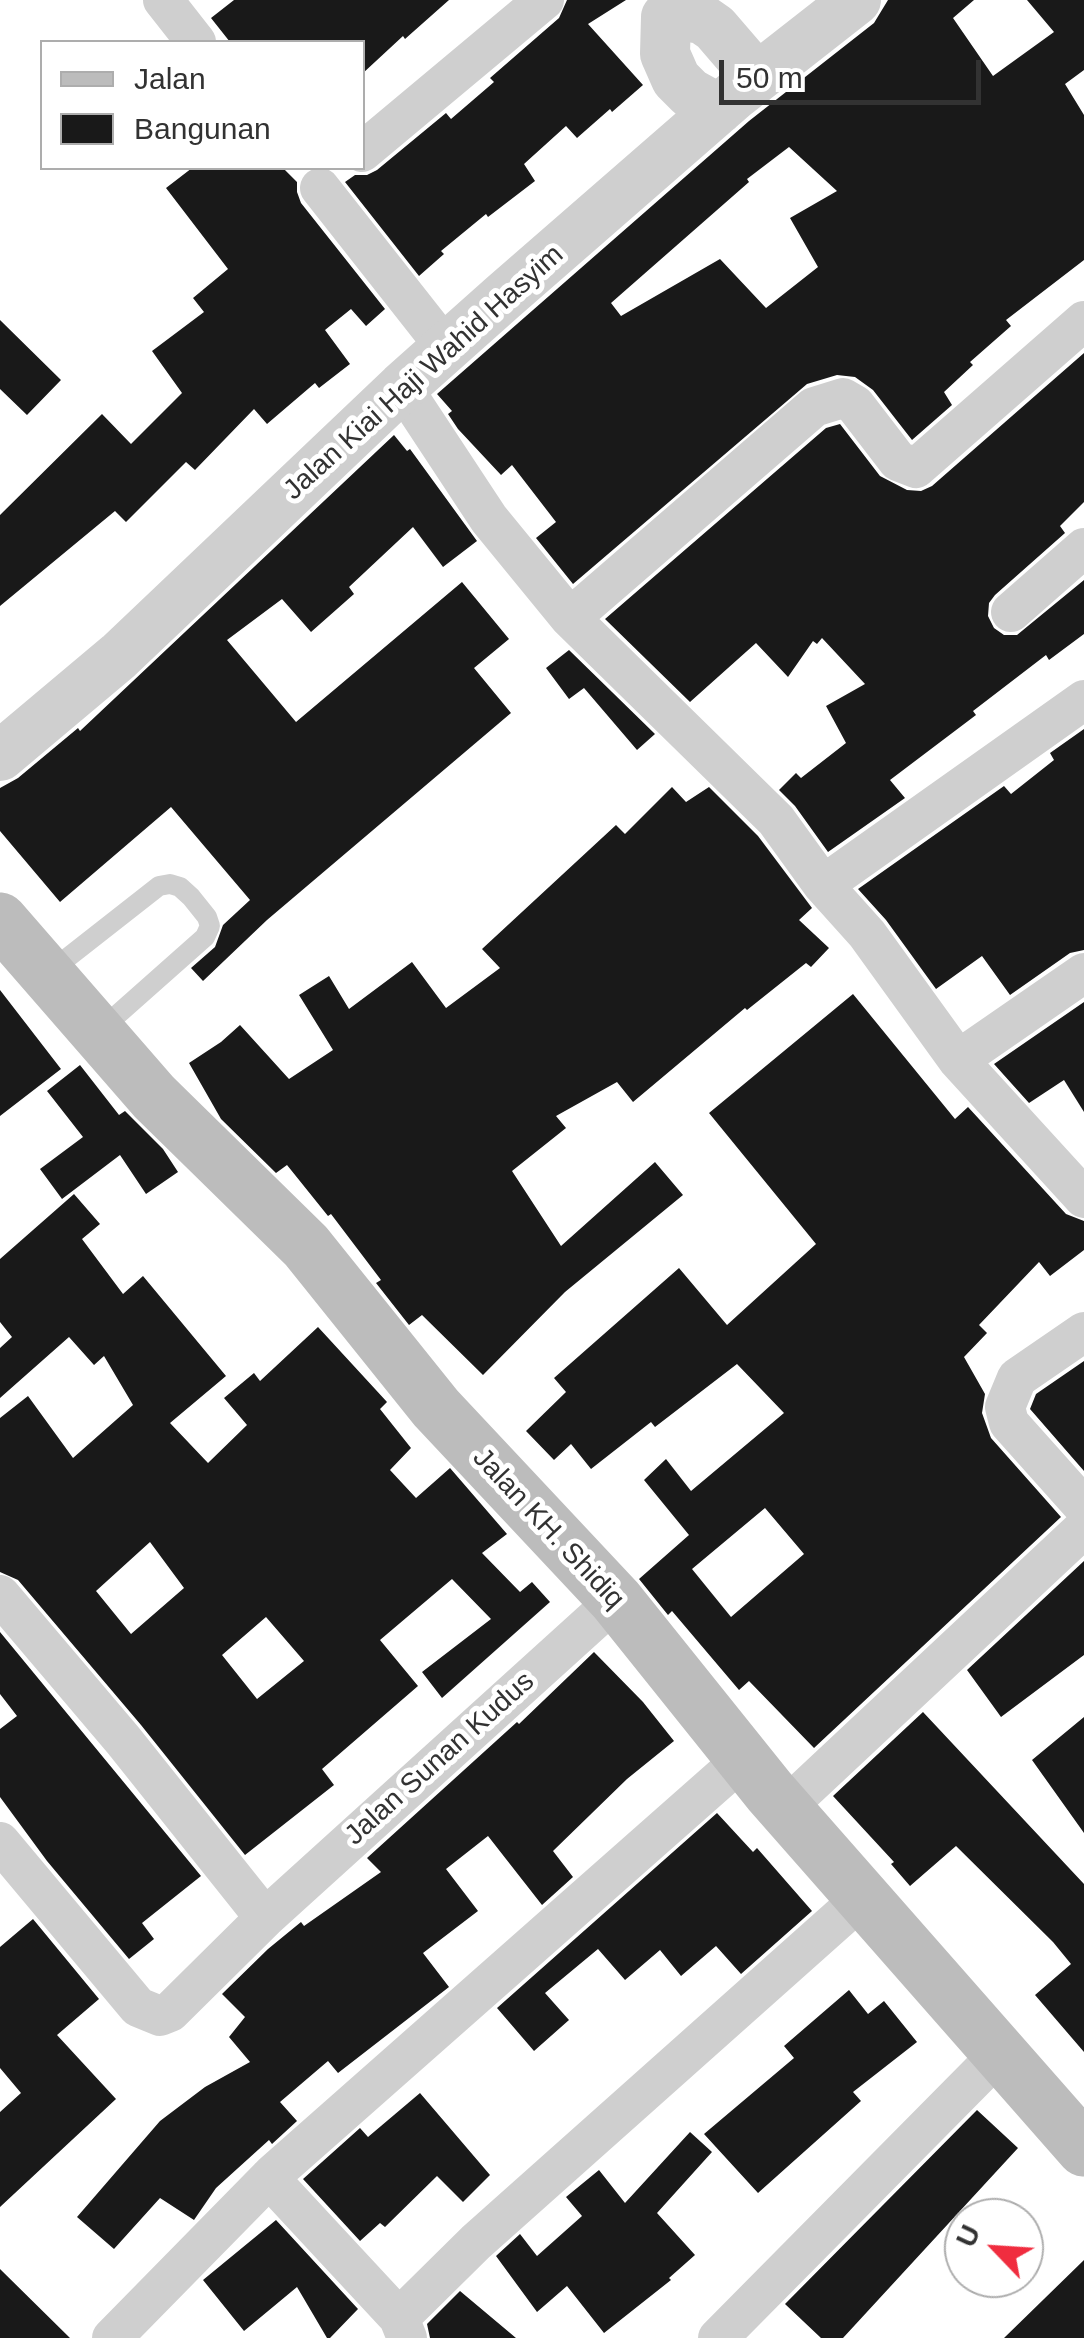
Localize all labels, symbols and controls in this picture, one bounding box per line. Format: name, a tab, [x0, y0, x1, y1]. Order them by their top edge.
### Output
legend	[40, 40, 365, 170]
scale bar	[724, 40, 986, 102]
text: 50 m	[736, 61, 803, 94]
text: Jalan	[134, 62, 206, 95]
text: Bangunan	[134, 112, 271, 145]
street label: Jalan Kiai Haji Wahid Hasyim	[277, 239, 571, 507]
street label: Jalan KH. Shidiq	[465, 1442, 631, 1616]
street label: Jalan Sunan Kudus	[339, 1665, 541, 1853]
north arrow	[944, 2198, 1044, 2298]
text: U	[950, 2220, 986, 2252]

